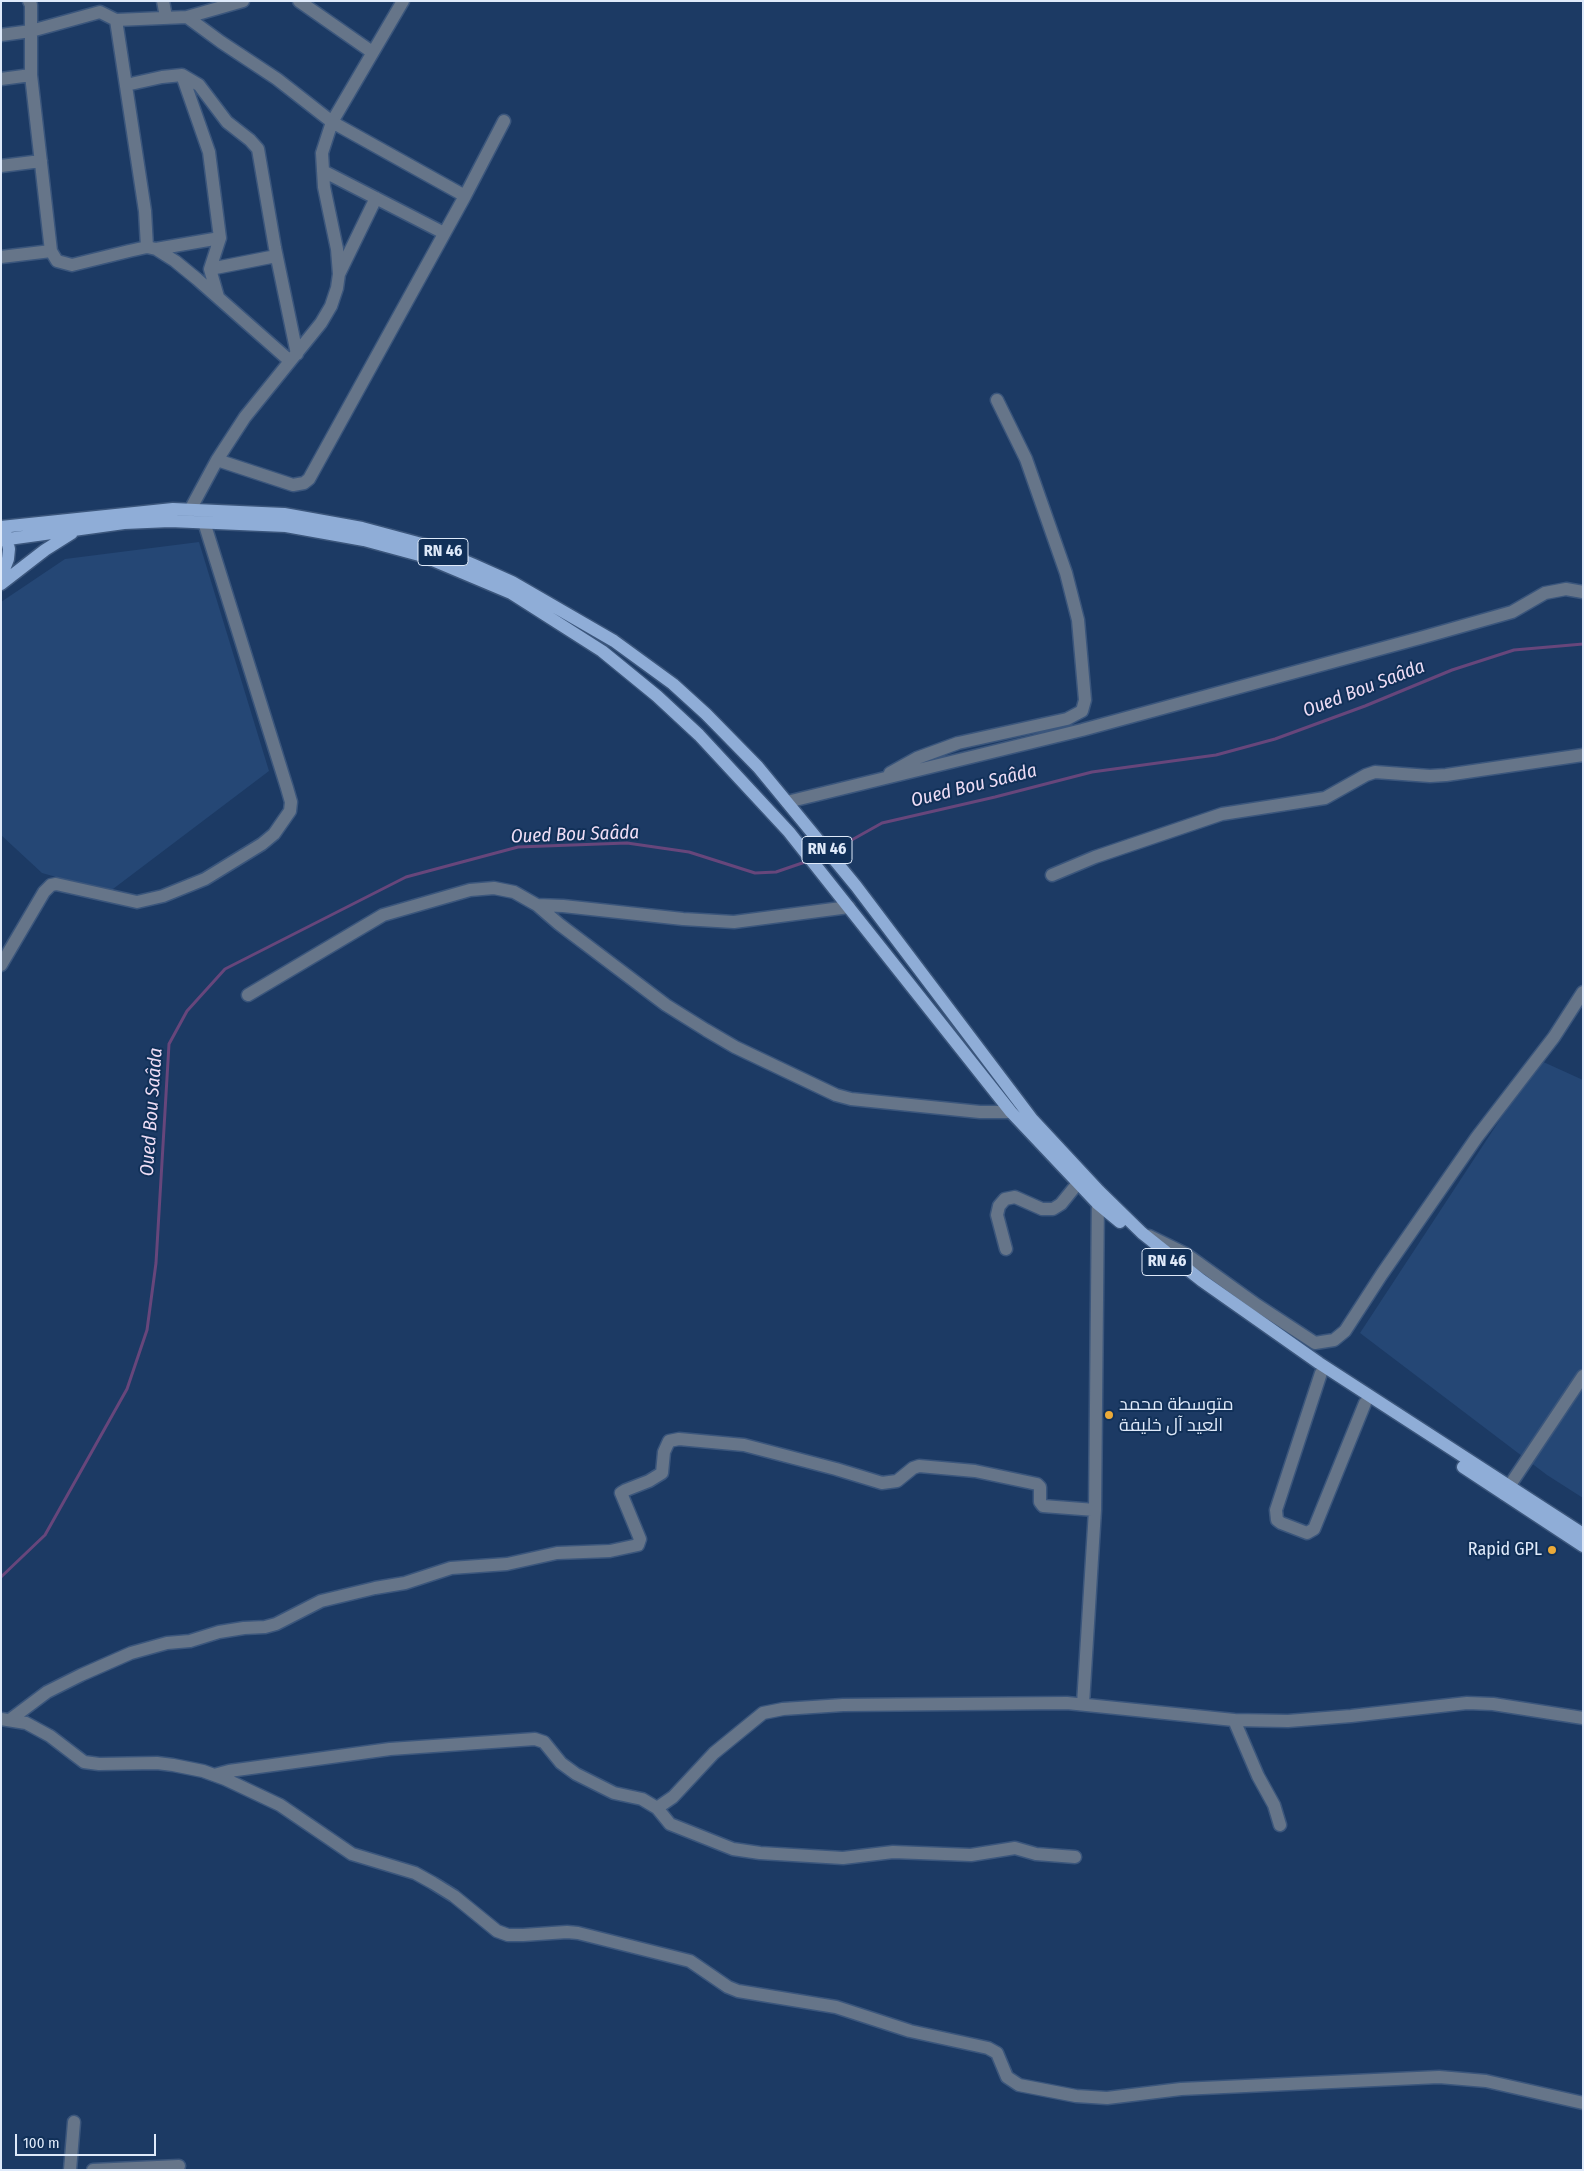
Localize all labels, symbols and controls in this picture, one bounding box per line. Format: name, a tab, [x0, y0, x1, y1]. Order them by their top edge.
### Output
road number: RN 46	[418, 538, 468, 566]
water label: Oued Bou Saâda	[1300, 655, 1428, 723]
water label: Oued Bou Saâda	[909, 759, 1039, 813]
water label: Oued Bou Saâda	[510, 821, 640, 849]
road number: RN 46	[802, 836, 852, 864]
water label: Oued Bou Saâda	[136, 1047, 168, 1177]
road number: RN 46	[1142, 1248, 1192, 1276]
place label: متوسطة محمد العيد آل خليفة	[1119, 1394, 1233, 1436]
marker: متوسطة محمد العيد آل خليفة	[1103, 1409, 1115, 1421]
place label: Rapid GPL	[1468, 1539, 1542, 1561]
marker: Rapid GPL	[1546, 1544, 1558, 1556]
scale bar	[18, 2124, 159, 2156]
text: 100 m	[23, 2134, 60, 2152]

